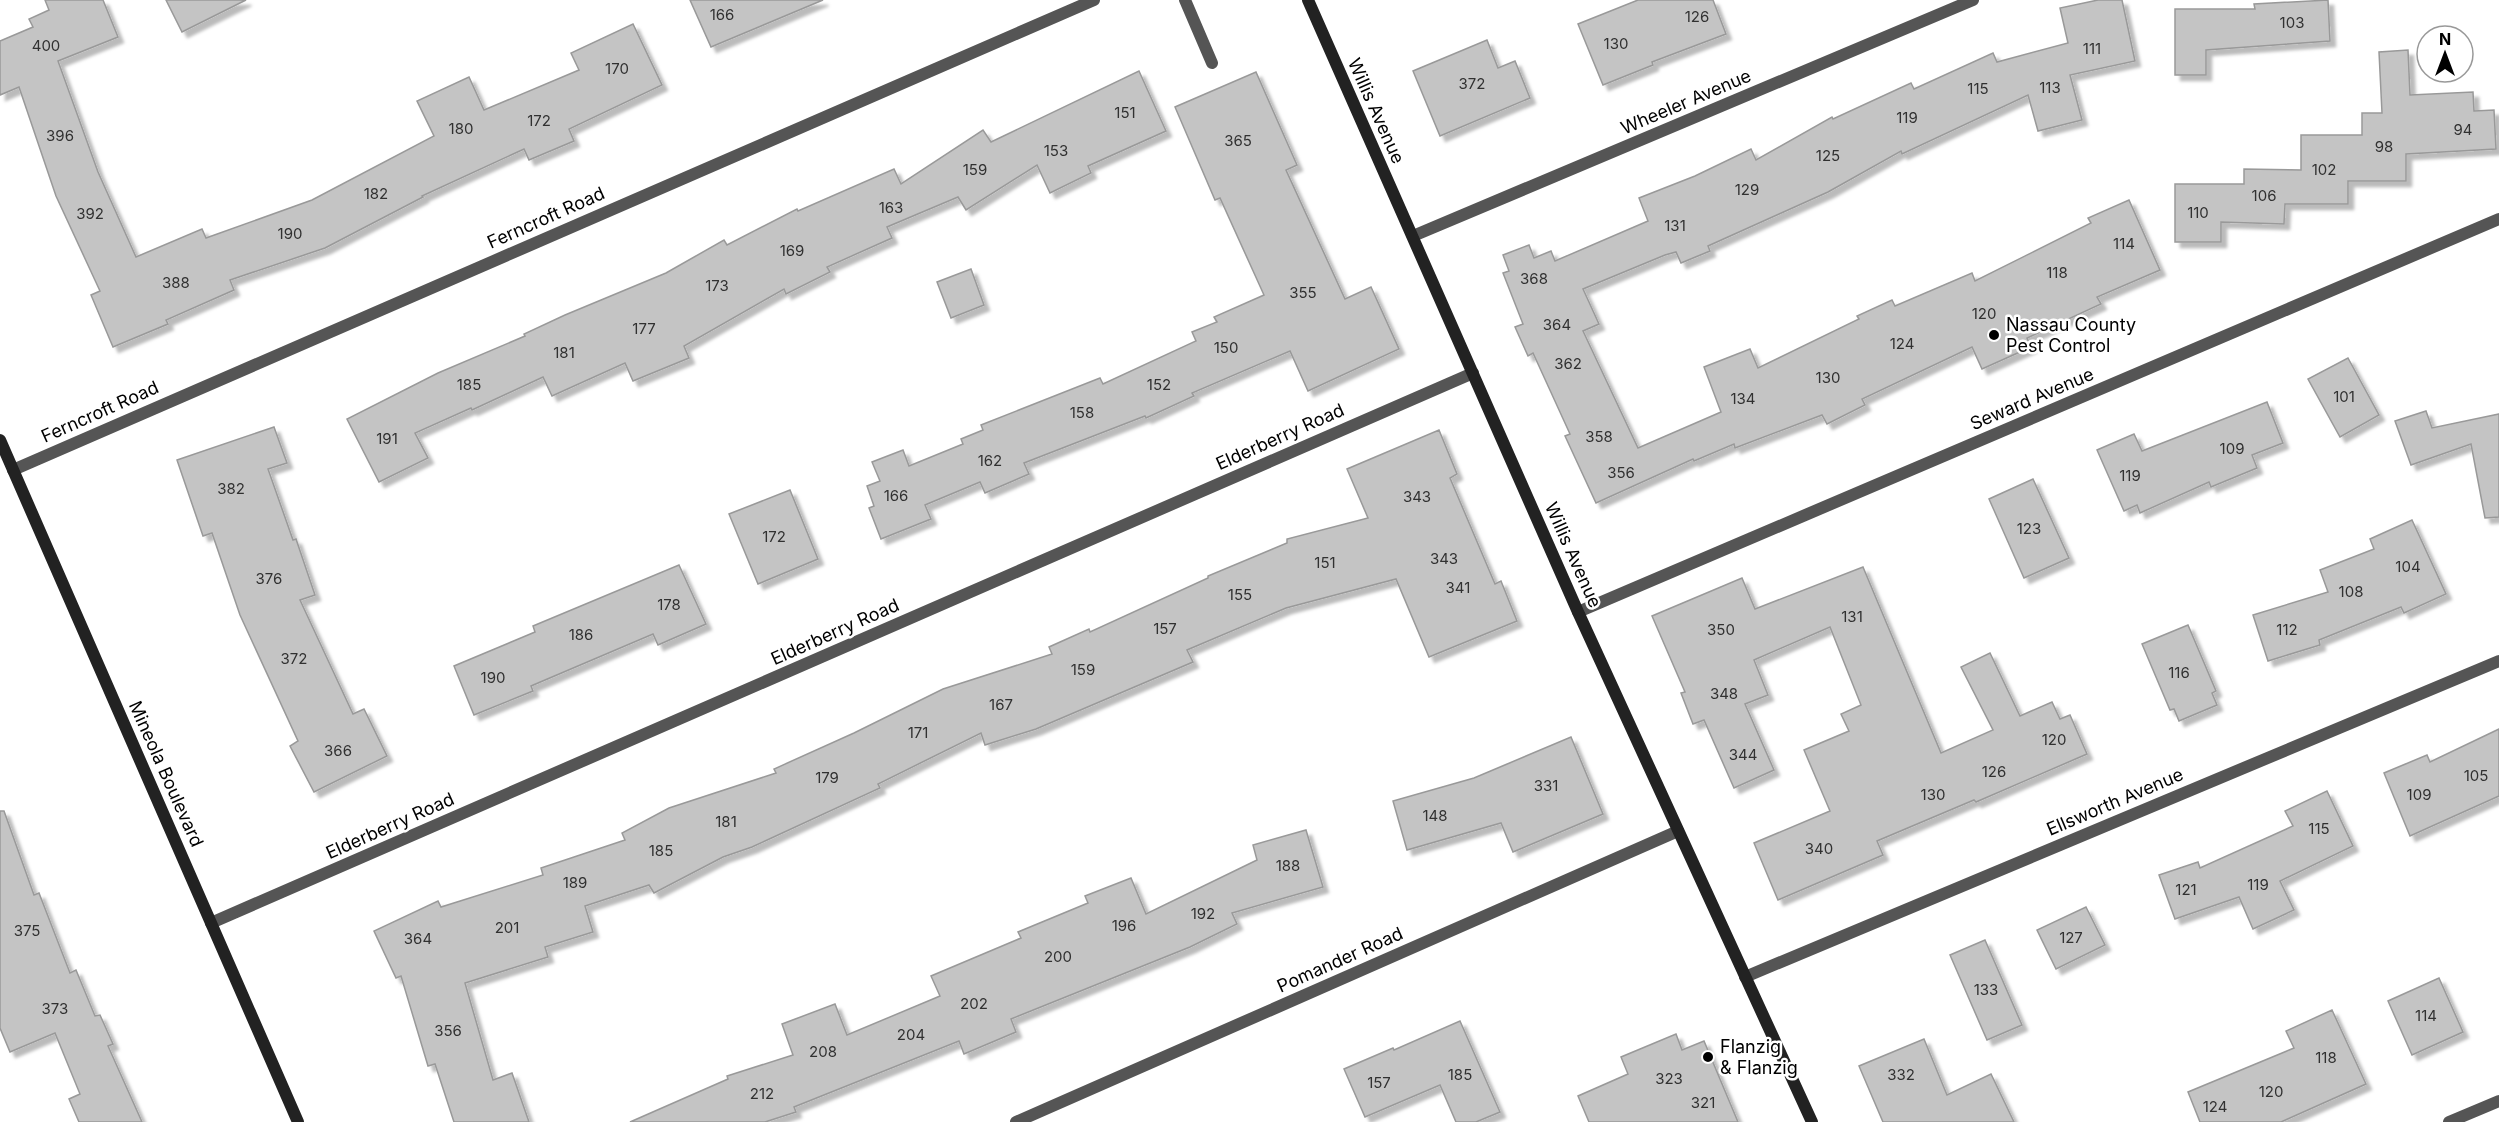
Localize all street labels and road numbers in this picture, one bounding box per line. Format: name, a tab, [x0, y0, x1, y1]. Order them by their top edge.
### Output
street label: Willis Avenue	[1344, 55, 1409, 167]
street label: Wheeler Avenue	[1618, 65, 1754, 138]
street label: Ferncroft Road	[484, 182, 608, 253]
street label: Seward Avenue	[1967, 363, 2097, 434]
street label: Ferncroft Road	[38, 376, 162, 447]
street label: Elderberry Road	[1212, 399, 1347, 474]
street label: Willis Avenue	[1541, 499, 1606, 611]
street label: Elderberry Road	[767, 594, 902, 669]
street label: Mineola Boulevard	[125, 698, 208, 850]
street label: Ellsworth Avenue	[2043, 763, 2186, 840]
street label: Elderberry Road	[322, 788, 457, 863]
street label: Pomander Road	[1274, 922, 1406, 997]

